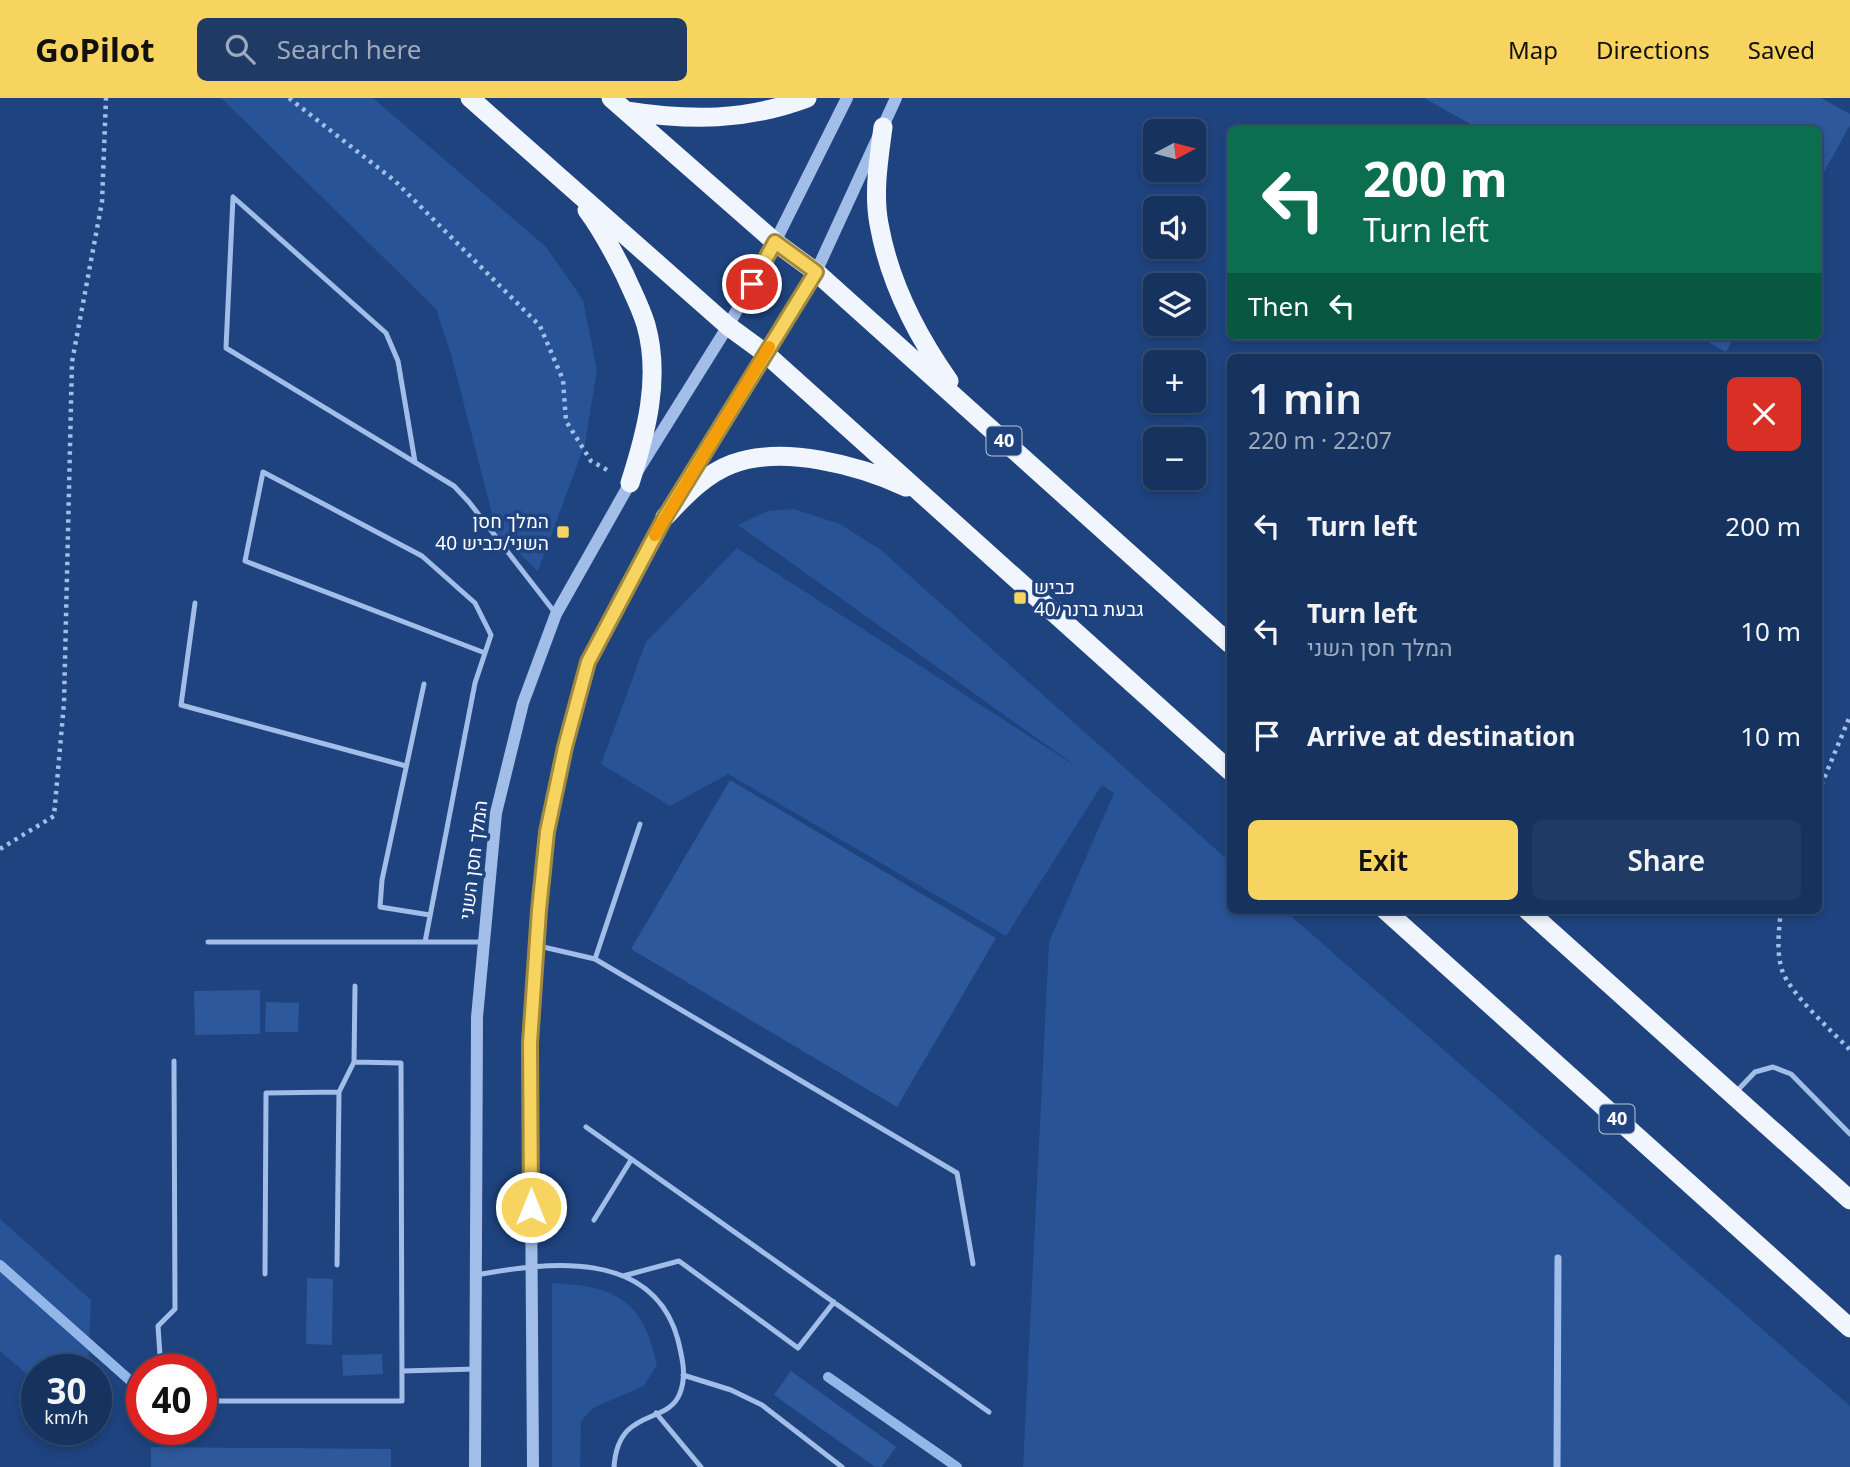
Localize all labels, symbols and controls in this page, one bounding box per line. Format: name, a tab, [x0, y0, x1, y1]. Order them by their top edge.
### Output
search box	[197, 18, 687, 81]
text: GoPilot	[35, 27, 155, 72]
icon: search	[221, 30, 259, 68]
text: Search here	[277, 31, 421, 67]
text: Map	[1508, 33, 1558, 66]
text: Directions	[1596, 33, 1710, 66]
text: Saved	[1748, 33, 1815, 66]
north arrow	[1143, 119, 1206, 182]
map controls	[1143, 119, 1206, 490]
text: 200 m	[1363, 145, 1508, 211]
icon: left	[1248, 154, 1339, 245]
button: sound	[1143, 196, 1206, 259]
text: Turn left	[1363, 208, 1489, 251]
pin	[722, 254, 782, 314]
icon: arrive	[733, 265, 771, 303]
button: layers	[1143, 273, 1206, 336]
icon: left	[1323, 287, 1361, 325]
text: Then	[1248, 288, 1309, 324]
button: +	[1143, 350, 1206, 413]
text: 1 min	[1248, 369, 1362, 426]
button: close	[1727, 377, 1801, 451]
text: 220 m · 22:07	[1248, 424, 1392, 456]
road number: 40	[986, 426, 1021, 456]
button: −	[1143, 427, 1206, 490]
icon: left	[1248, 507, 1286, 545]
place label: המלך חסן השני/כביש 40	[435, 508, 549, 556]
text: Turn left	[1307, 508, 1418, 544]
text: 200 m	[1725, 508, 1801, 544]
marker: המלך חסן השני/כביש 40	[555, 524, 571, 540]
place label: כביש 40/גבעת ברנר	[1034, 574, 1144, 622]
marker: כביש 40/גבעת ברנר	[1012, 590, 1028, 606]
text: Turn left	[1307, 595, 1418, 631]
icon: left	[1248, 612, 1286, 650]
text: 10 m	[1740, 613, 1801, 649]
text: המלך חסן השני	[1307, 631, 1453, 663]
icon: arrive	[1248, 717, 1286, 755]
text: Arrive at destination	[1307, 718, 1576, 754]
text: 10 m	[1740, 718, 1801, 754]
street label: המלך חסן השני	[453, 799, 493, 921]
button: Exit	[1248, 820, 1518, 900]
button: Share	[1532, 820, 1801, 900]
road number: 40	[1600, 1104, 1634, 1134]
position arrow	[494, 1170, 568, 1244]
speed limit sign: 40	[126, 1354, 217, 1445]
text: 30	[46, 1367, 87, 1414]
text: km/h	[44, 1405, 89, 1429]

